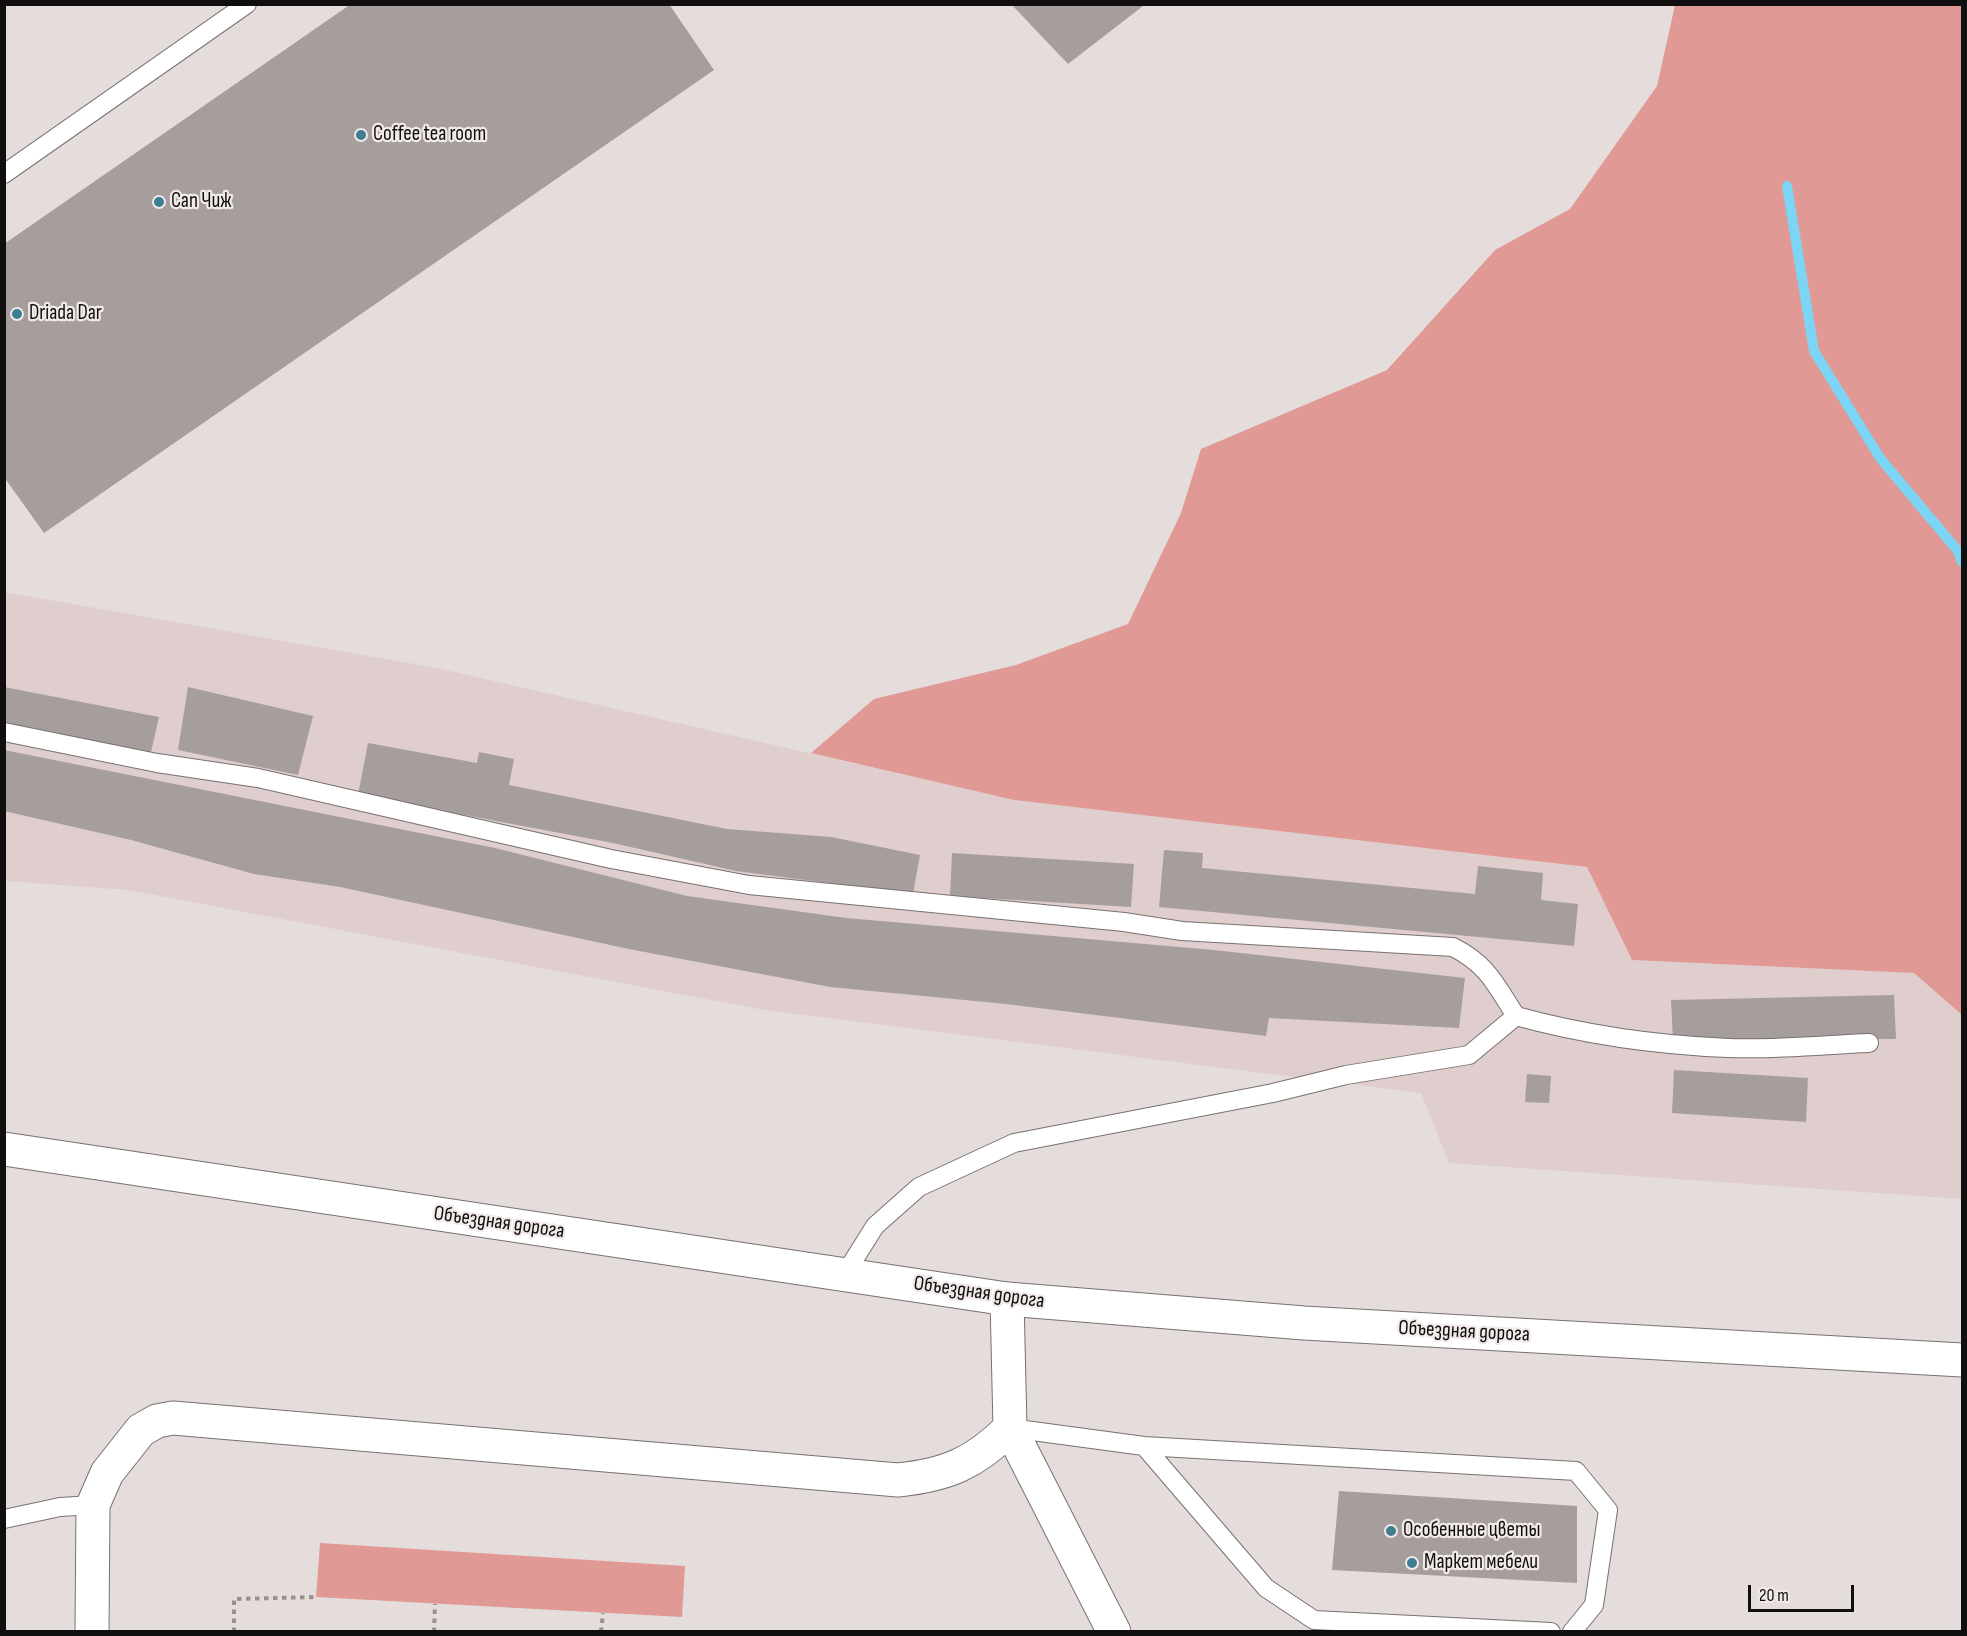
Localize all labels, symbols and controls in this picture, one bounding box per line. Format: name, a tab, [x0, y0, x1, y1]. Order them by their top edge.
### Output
place label: Coffee tea room	[373, 122, 486, 148]
marker: Coffee tea room	[354, 128, 368, 142]
place label: Сап Чиж	[171, 189, 232, 215]
marker: Сап Чиж	[152, 195, 166, 209]
place label: Driada Dar	[29, 301, 102, 327]
marker: Driada Dar	[10, 307, 24, 321]
street label: Объездная дорога	[432, 1201, 566, 1245]
street label: Объездная дорога	[912, 1271, 1046, 1315]
street label: Объездная дорога	[1398, 1316, 1530, 1348]
place label: Особенные цветы	[1403, 1518, 1540, 1544]
marker: Особенные цветы	[1384, 1524, 1398, 1538]
place label: Маркет мебели	[1424, 1550, 1538, 1576]
marker: Маркет мебели	[1405, 1556, 1419, 1570]
scale bar	[1751, 1573, 1858, 1611]
text: 20 m	[1759, 1585, 1789, 1606]

